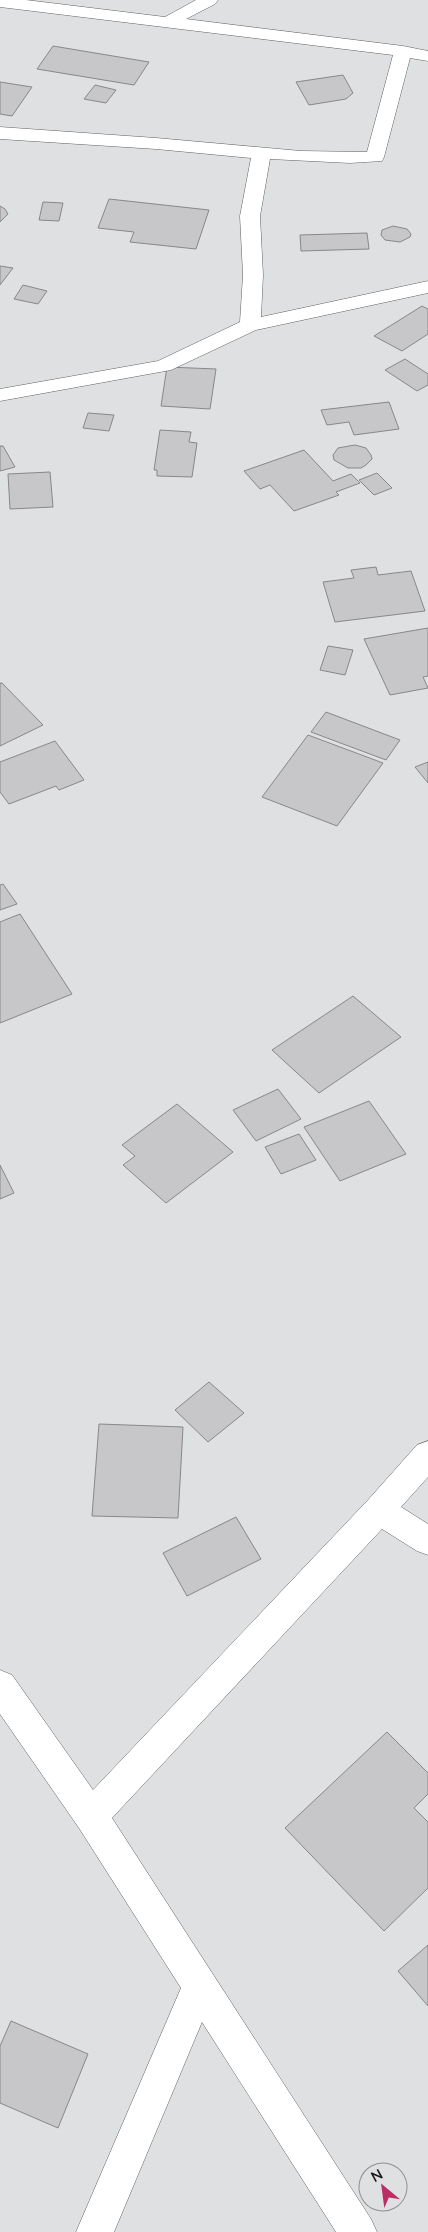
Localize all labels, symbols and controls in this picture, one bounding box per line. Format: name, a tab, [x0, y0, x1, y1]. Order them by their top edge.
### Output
north arrow	[358, 2162, 408, 2212]
text: N	[368, 2165, 385, 2185]

